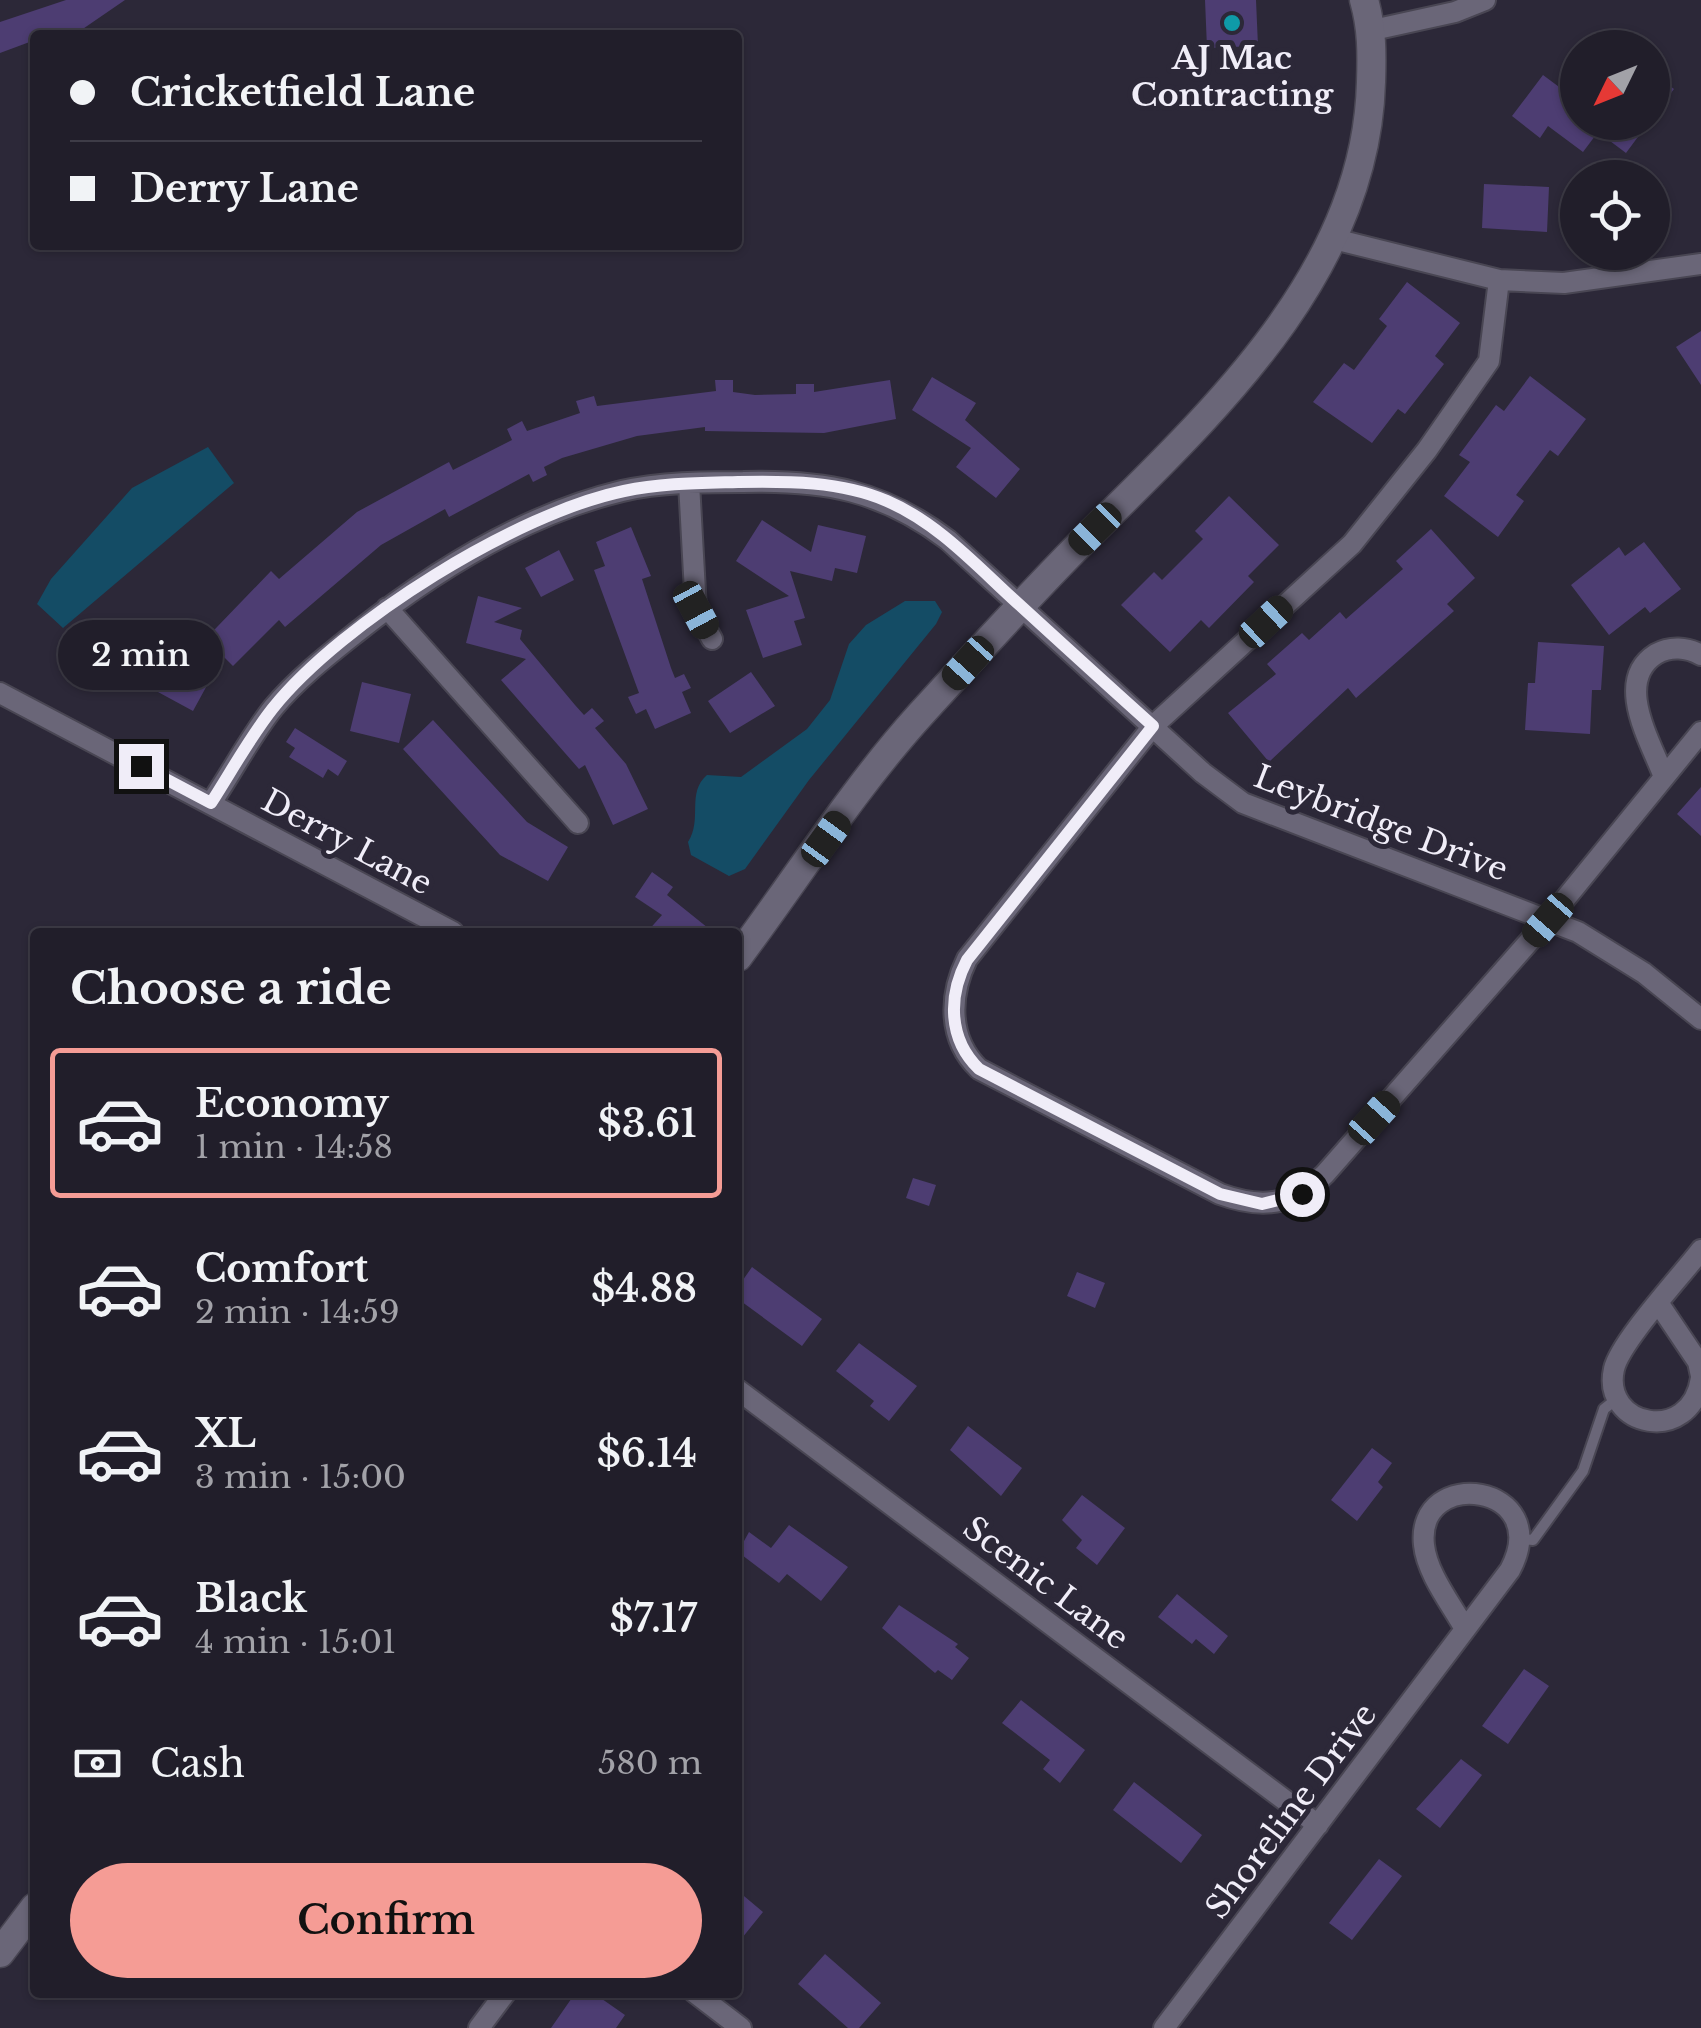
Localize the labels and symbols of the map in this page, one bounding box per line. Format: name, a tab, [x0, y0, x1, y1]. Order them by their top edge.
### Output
marker: AJ Mac Contracting	[1221, 12, 1243, 34]
north arrow	[1560, 30, 1670, 140]
place label: AJ Mac Contracting	[1131, 38, 1334, 115]
car	[1063, 497, 1127, 561]
car	[669, 576, 723, 644]
car	[1234, 591, 1298, 653]
callout: 2 min	[58, 621, 224, 691]
car	[937, 631, 999, 695]
route end	[119, 744, 164, 789]
street label: Leybridge Drive	[1249, 756, 1513, 890]
street label: Derry Lane	[255, 780, 439, 904]
car	[796, 806, 856, 872]
car	[1517, 888, 1579, 952]
car	[1343, 1086, 1405, 1150]
route start	[1280, 1172, 1325, 1217]
street label: Scenic Lane	[955, 1508, 1137, 1658]
street label: Shoreline Drive	[1197, 1695, 1385, 1927]

